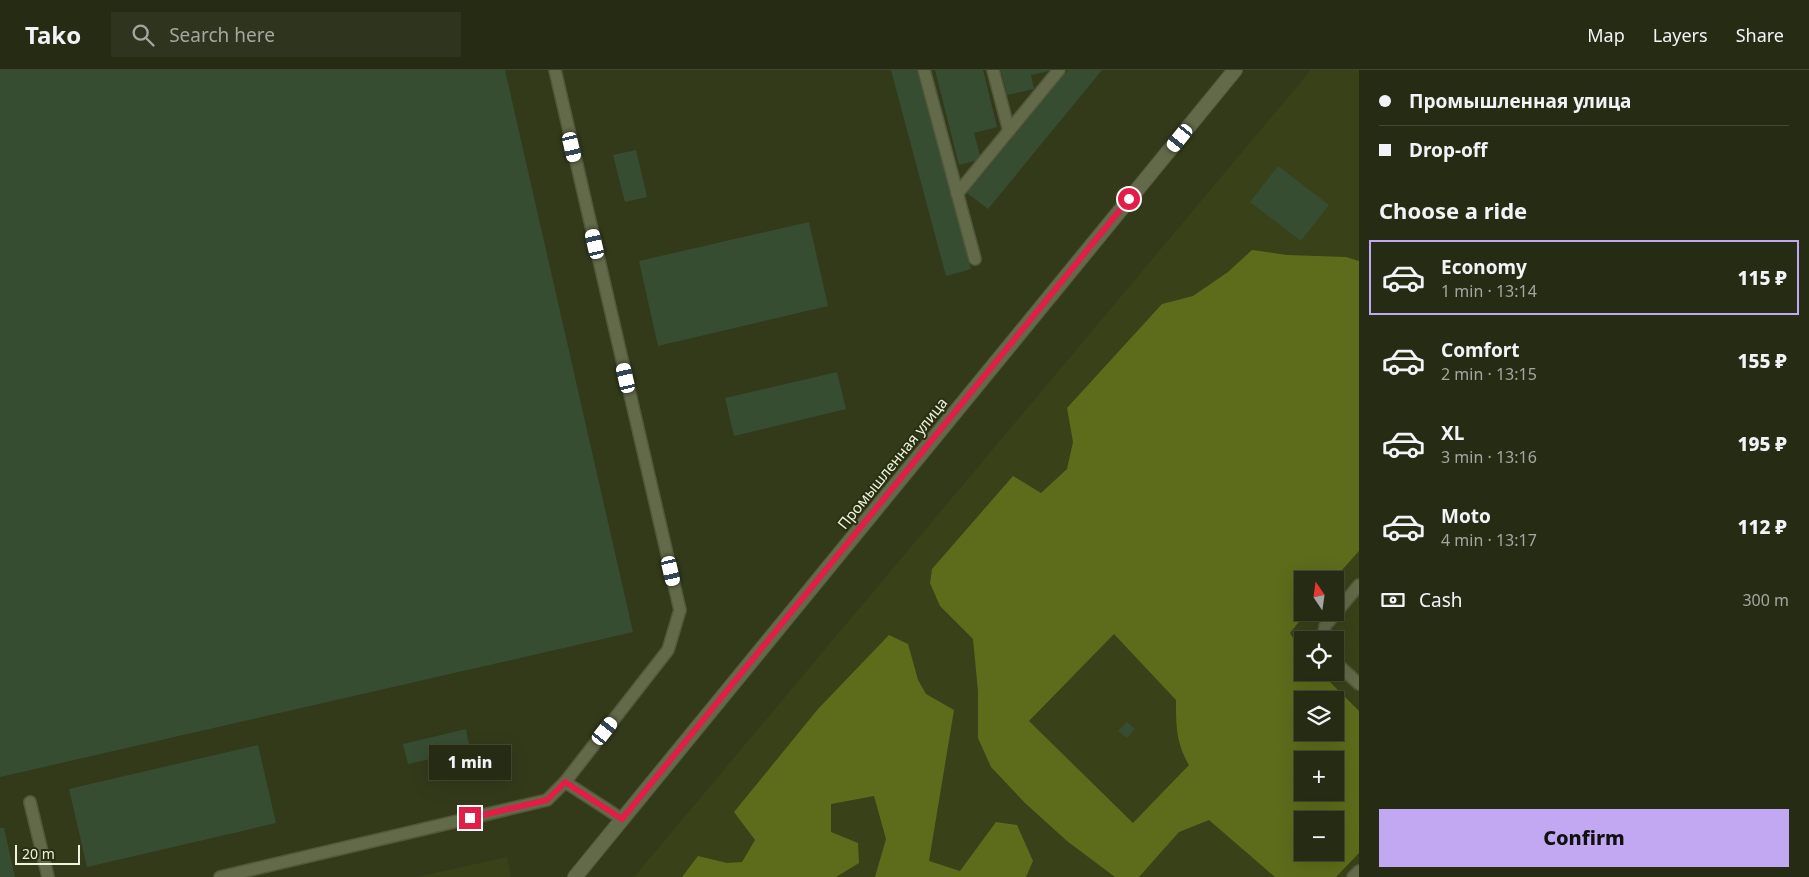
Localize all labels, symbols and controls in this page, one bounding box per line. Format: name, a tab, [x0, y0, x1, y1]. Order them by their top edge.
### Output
search box	[111, 12, 461, 57]
text: Tako	[25, 18, 81, 51]
icon: search	[129, 21, 157, 49]
text: Search here	[169, 22, 275, 48]
text: Map	[1587, 23, 1625, 47]
text: Layers	[1653, 23, 1708, 47]
text: Share	[1736, 23, 1784, 47]
text: Промышленная улица	[1409, 88, 1631, 114]
car	[1164, 122, 1195, 154]
car	[561, 131, 582, 163]
text: Drop-off	[1409, 137, 1488, 163]
route start	[1118, 188, 1140, 210]
text: Choose a ride	[1379, 195, 1527, 225]
car	[584, 228, 605, 260]
text: Economy	[1441, 254, 1527, 280]
icon: car	[1381, 255, 1426, 300]
text: 115 ₽	[1737, 265, 1787, 291]
text: 1 min · 13:14	[1441, 280, 1537, 302]
text: Comfort	[1441, 337, 1520, 363]
icon: car	[1381, 338, 1426, 383]
text: 155 ₽	[1737, 348, 1787, 374]
car	[615, 362, 636, 394]
text: 2 min · 13:15	[1441, 363, 1537, 385]
street label: Промышленная улица	[833, 393, 951, 533]
text: XL	[1441, 420, 1464, 446]
icon: car	[1381, 421, 1426, 466]
text: 195 ₽	[1737, 431, 1787, 457]
text: 3 min · 13:16	[1441, 446, 1537, 468]
text: Moto	[1441, 503, 1491, 529]
icon: car	[1381, 504, 1426, 549]
text: 112 ₽	[1737, 514, 1787, 540]
text: 4 min · 13:17	[1441, 529, 1537, 551]
car	[660, 555, 681, 587]
north arrow	[1294, 571, 1344, 621]
map controls	[1294, 571, 1344, 861]
icon: cash	[1379, 586, 1407, 614]
text: Cash	[1419, 587, 1463, 613]
text: 300 m	[1742, 589, 1789, 611]
button: locate	[1294, 631, 1344, 681]
button: layers	[1294, 691, 1344, 741]
car	[589, 715, 620, 747]
callout: 1 min	[429, 746, 511, 780]
text: 1 min	[448, 751, 492, 773]
button: +	[1294, 751, 1344, 801]
route end	[459, 807, 481, 829]
button: Confirm	[1379, 809, 1789, 867]
button: −	[1294, 811, 1344, 861]
scale bar	[15, 842, 80, 865]
text: 20 m	[22, 844, 55, 863]

